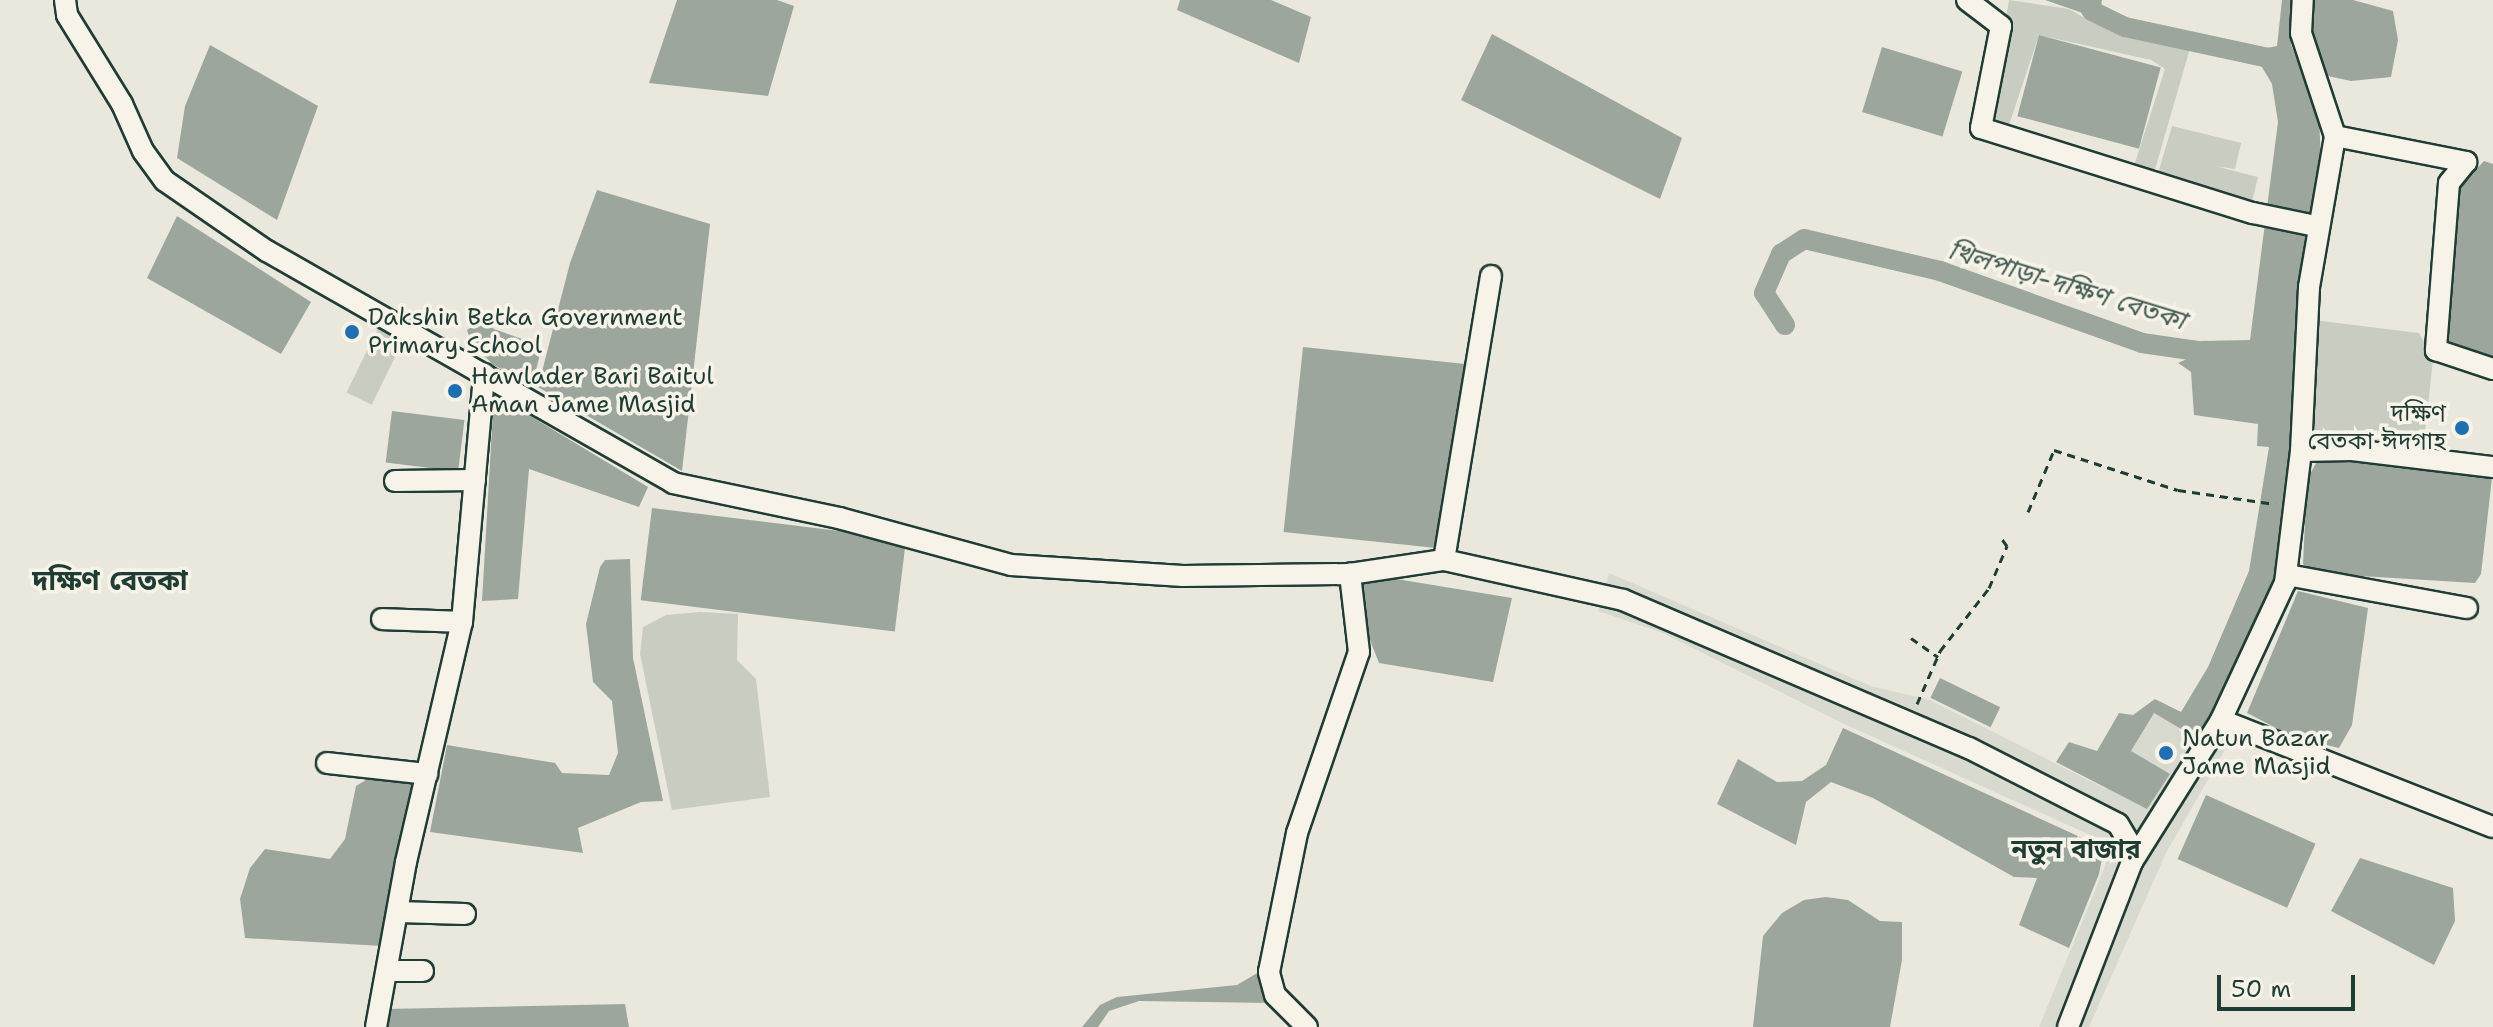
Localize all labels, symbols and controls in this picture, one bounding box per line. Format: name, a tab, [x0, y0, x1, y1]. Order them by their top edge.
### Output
water label: খিলপাড়া-দক্ষিণ বেতকা	[1945, 234, 2189, 336]
place label: Dakshin Betka Government Primary School	[368, 304, 683, 360]
marker: Dakshin Betka Government Primary School	[343, 323, 361, 341]
place label: Hawlader Bari Baitul Aman Jame Masjid	[471, 363, 714, 419]
marker: Hawlader Bari Baitul Aman Jame Masjid	[446, 382, 464, 400]
place label: দক্ষিণ বেতকা ঈদগাহ	[2308, 400, 2446, 456]
marker: দক্ষিণ বেতকা ঈদগাহ	[2453, 419, 2471, 437]
district label: দক্ষিণ বেতকা	[32, 563, 188, 597]
place label: Natun Bazar Jame Masjid	[2182, 725, 2331, 781]
marker: Natun Bazar Jame Masjid	[2157, 744, 2175, 762]
district label: নতুন বাজার	[2011, 833, 2141, 865]
scale bar	[2221, 959, 2359, 1009]
text: 50 m	[2231, 973, 2291, 1005]

